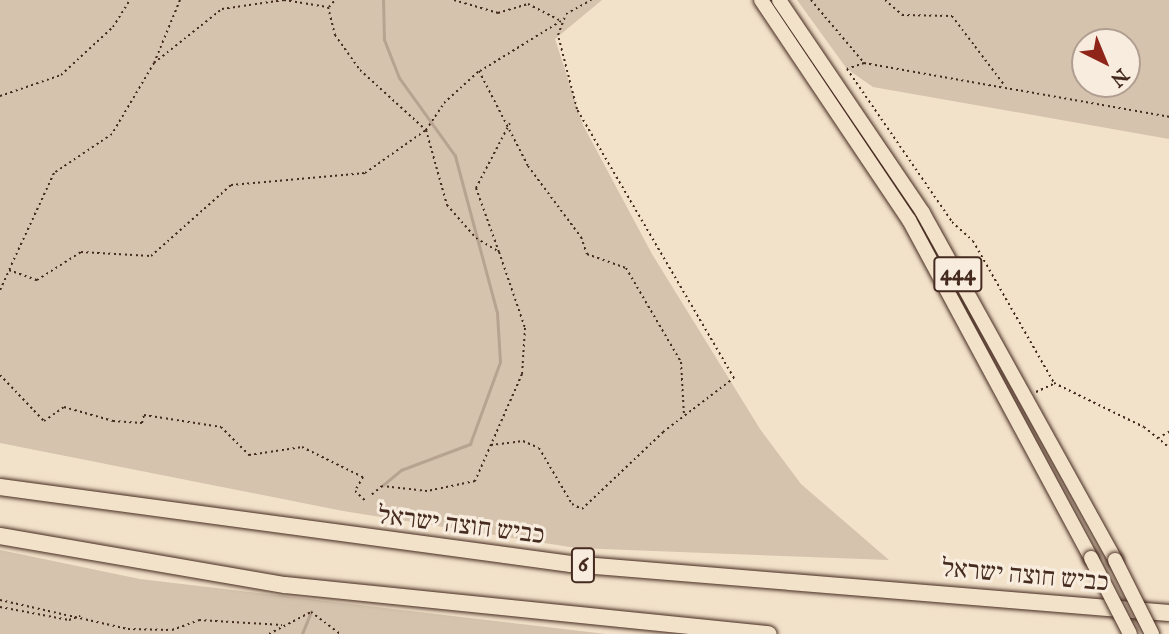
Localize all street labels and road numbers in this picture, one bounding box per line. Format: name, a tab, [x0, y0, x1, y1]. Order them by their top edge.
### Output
road number: 444	[932, 254, 984, 295]
street label: כביש חוצה ישראל	[376, 500, 546, 552]
road number: 6	[571, 544, 595, 586]
street label: כביש חוצה ישראל	[940, 553, 1110, 599]

